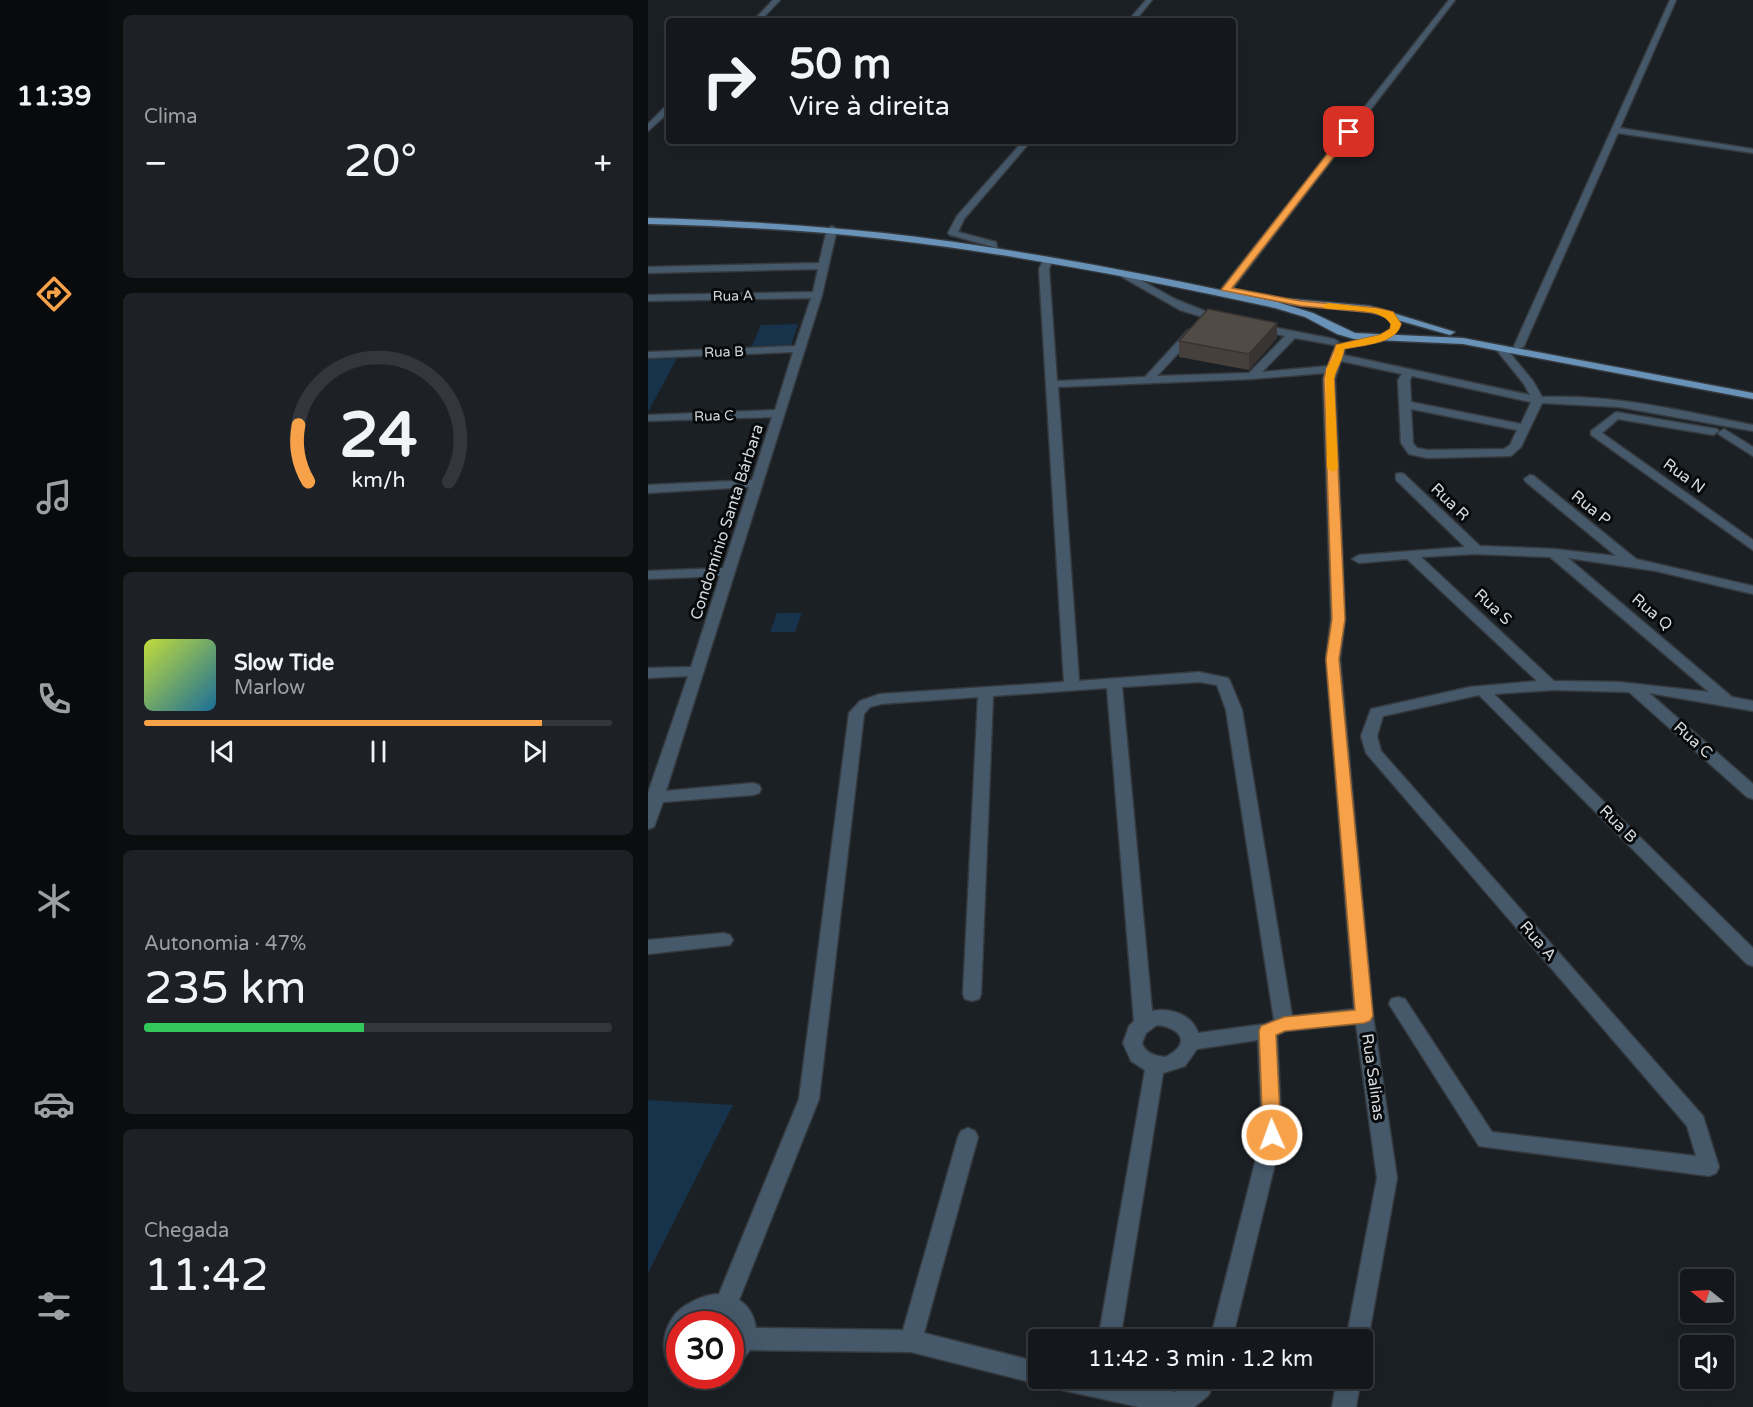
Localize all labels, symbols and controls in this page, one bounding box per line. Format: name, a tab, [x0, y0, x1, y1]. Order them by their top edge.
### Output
text: 50 m	[789, 39, 891, 90]
icon: right	[690, 42, 768, 120]
text: 11:39	[17, 80, 91, 113]
text: Vire à direita	[789, 90, 950, 123]
text: Clima	[144, 105, 197, 129]
pin	[1323, 106, 1374, 157]
icon: arrive	[1332, 115, 1365, 148]
text: 20°	[344, 135, 417, 189]
text: −	[144, 144, 168, 183]
text: +	[593, 144, 612, 183]
icon: directions	[33, 273, 75, 315]
street label: Rua A	[713, 287, 753, 305]
street label: Rua B	[704, 343, 744, 361]
text: 24	[339, 399, 417, 474]
street label: Rua C	[694, 407, 734, 425]
street label: Condomínio Santa Bárbara	[686, 422, 768, 622]
street label: Rua N	[1659, 454, 1709, 498]
text: km/h	[351, 468, 405, 494]
icon: music	[33, 476, 75, 518]
street label: Rua R	[1427, 479, 1473, 525]
street label: Rua P	[1567, 486, 1615, 530]
street label: Rua S	[1470, 585, 1516, 629]
street label: Rua Q	[1627, 589, 1677, 635]
text: Slow Tide	[234, 650, 334, 676]
text: Marlow	[234, 676, 305, 700]
icon: phone	[33, 678, 75, 720]
street label: Rua C	[1669, 717, 1717, 763]
icon: previous	[206, 735, 239, 768]
icon: pause	[362, 735, 395, 768]
icon: next	[518, 735, 551, 768]
street label: Rua B	[1595, 801, 1641, 847]
icon: climate	[33, 880, 75, 922]
street label: Rua A	[1515, 917, 1561, 965]
text: Autonomia · 47%	[144, 932, 306, 956]
text: 235 km	[144, 962, 306, 1016]
street label: Rua Salinas	[1357, 1032, 1389, 1122]
icon: car	[33, 1083, 75, 1125]
position arrow	[1240, 1103, 1304, 1167]
text: Chegada	[144, 1219, 229, 1243]
text: 11:42	[144, 1249, 269, 1303]
north arrow	[1680, 1269, 1734, 1323]
map controls	[1680, 1269, 1734, 1389]
icon: filters	[33, 1285, 75, 1327]
speed limit sign: 30	[666, 1311, 744, 1389]
button: sound	[1680, 1335, 1734, 1389]
text: 11:42 · 3 min · 1.2 km	[1088, 1346, 1313, 1372]

